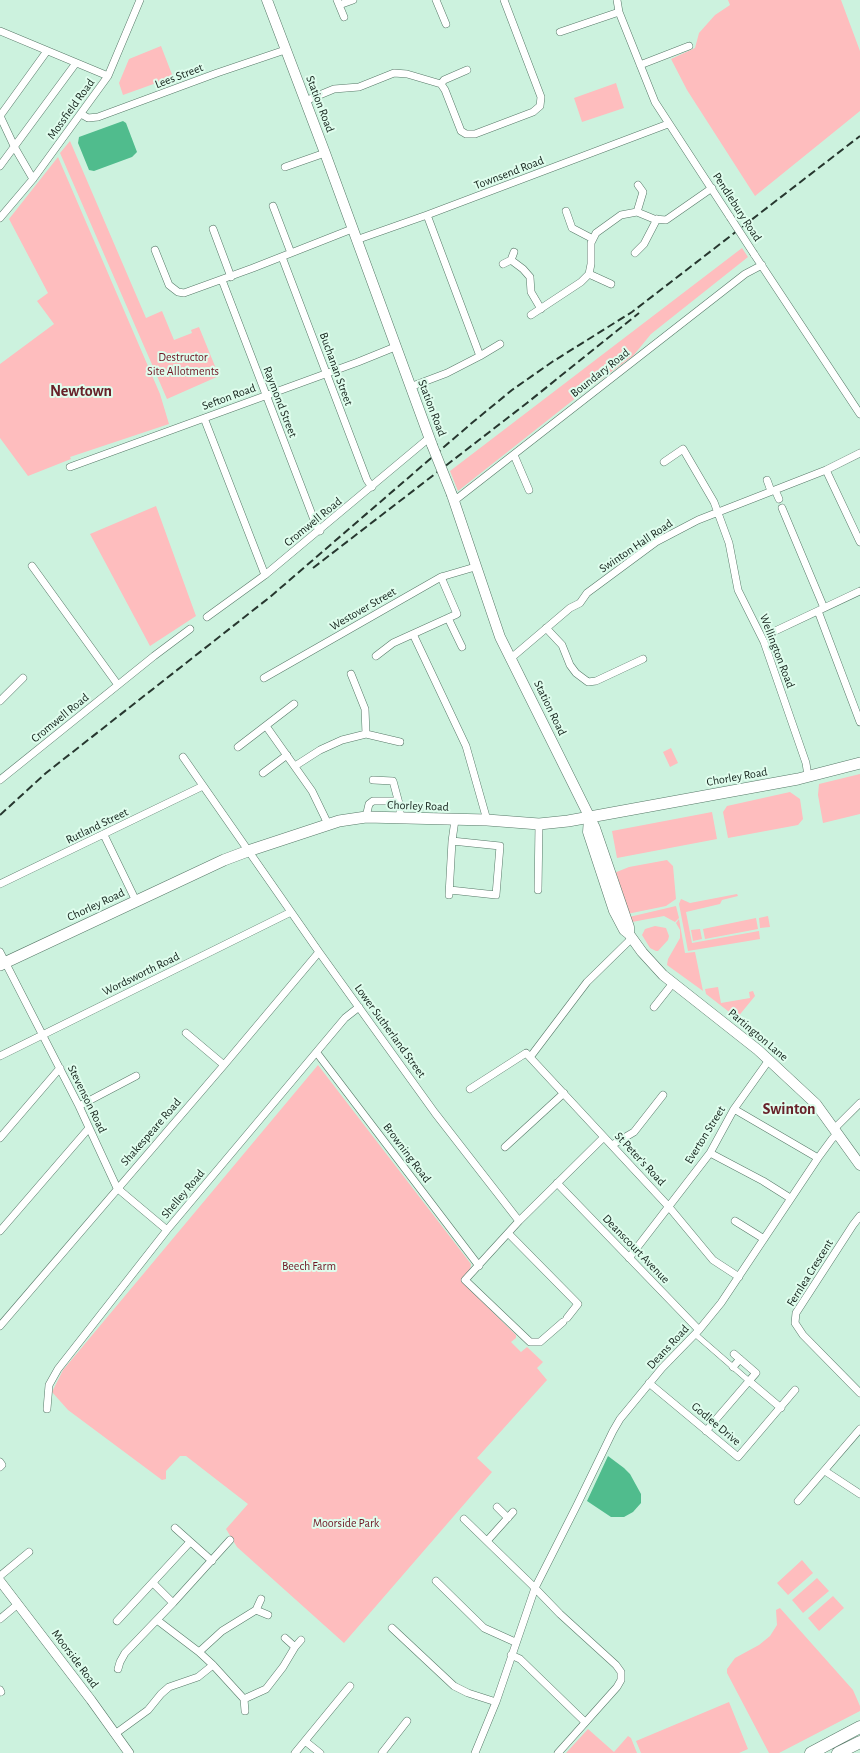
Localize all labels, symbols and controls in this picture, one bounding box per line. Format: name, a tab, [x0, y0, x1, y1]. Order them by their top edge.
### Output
street label: Lees Street	[153, 60, 205, 92]
street label: Station Road	[303, 74, 337, 134]
street label: Mossfield Road	[44, 76, 98, 142]
street label: Townsend Road	[472, 153, 546, 193]
street label: Pendlebury Road	[709, 170, 765, 244]
street label: Buchanan Street	[316, 330, 356, 408]
street label: Boundary Road	[568, 345, 632, 401]
park label: Destructor Site Allotments	[147, 350, 219, 378]
street label: Raymond Street	[260, 364, 300, 440]
street label: Station Road	[415, 378, 449, 438]
district label: Newtown	[50, 381, 112, 401]
street label: Sefton Road	[200, 381, 258, 413]
street label: Cromwell Road	[281, 494, 345, 550]
street label: Swinton Hall Road	[597, 516, 675, 576]
street label: Westover Street	[327, 584, 399, 634]
street label: Wellington Road	[756, 612, 798, 690]
street label: Station Road	[530, 678, 570, 738]
street label: Cromwell Road	[28, 690, 92, 746]
street label: Chorley Road	[705, 765, 769, 789]
street label: Chorley Road	[387, 798, 449, 814]
street label: Rutland Street	[64, 805, 130, 847]
street label: Chorley Road	[65, 885, 127, 925]
street label: Wordsworth Road	[100, 949, 182, 999]
street label: Lower Sutherland Street	[351, 981, 429, 1081]
street label: Partington Lane	[725, 1006, 791, 1064]
street label: Stevenson Road	[64, 1063, 110, 1135]
street label: Shakespeare Road	[118, 1095, 184, 1169]
district label: Swinton	[762, 1099, 816, 1119]
street label: Everton Street	[682, 1103, 728, 1167]
street label: Browning Road	[380, 1120, 434, 1186]
street label: St Peter's Road	[611, 1129, 669, 1189]
street label: Shelley Road	[158, 1166, 208, 1222]
street label: Deanscourt Avenue	[599, 1211, 673, 1287]
street label: Fernlea Crescent	[784, 1237, 836, 1309]
park label: Beech Farm	[282, 1259, 336, 1273]
street label: Deans Road	[644, 1322, 692, 1372]
street label: Godlee Drive	[688, 1399, 744, 1449]
park label: Moorside Park	[313, 1516, 379, 1530]
street label: Moorside Road	[48, 1627, 102, 1691]

